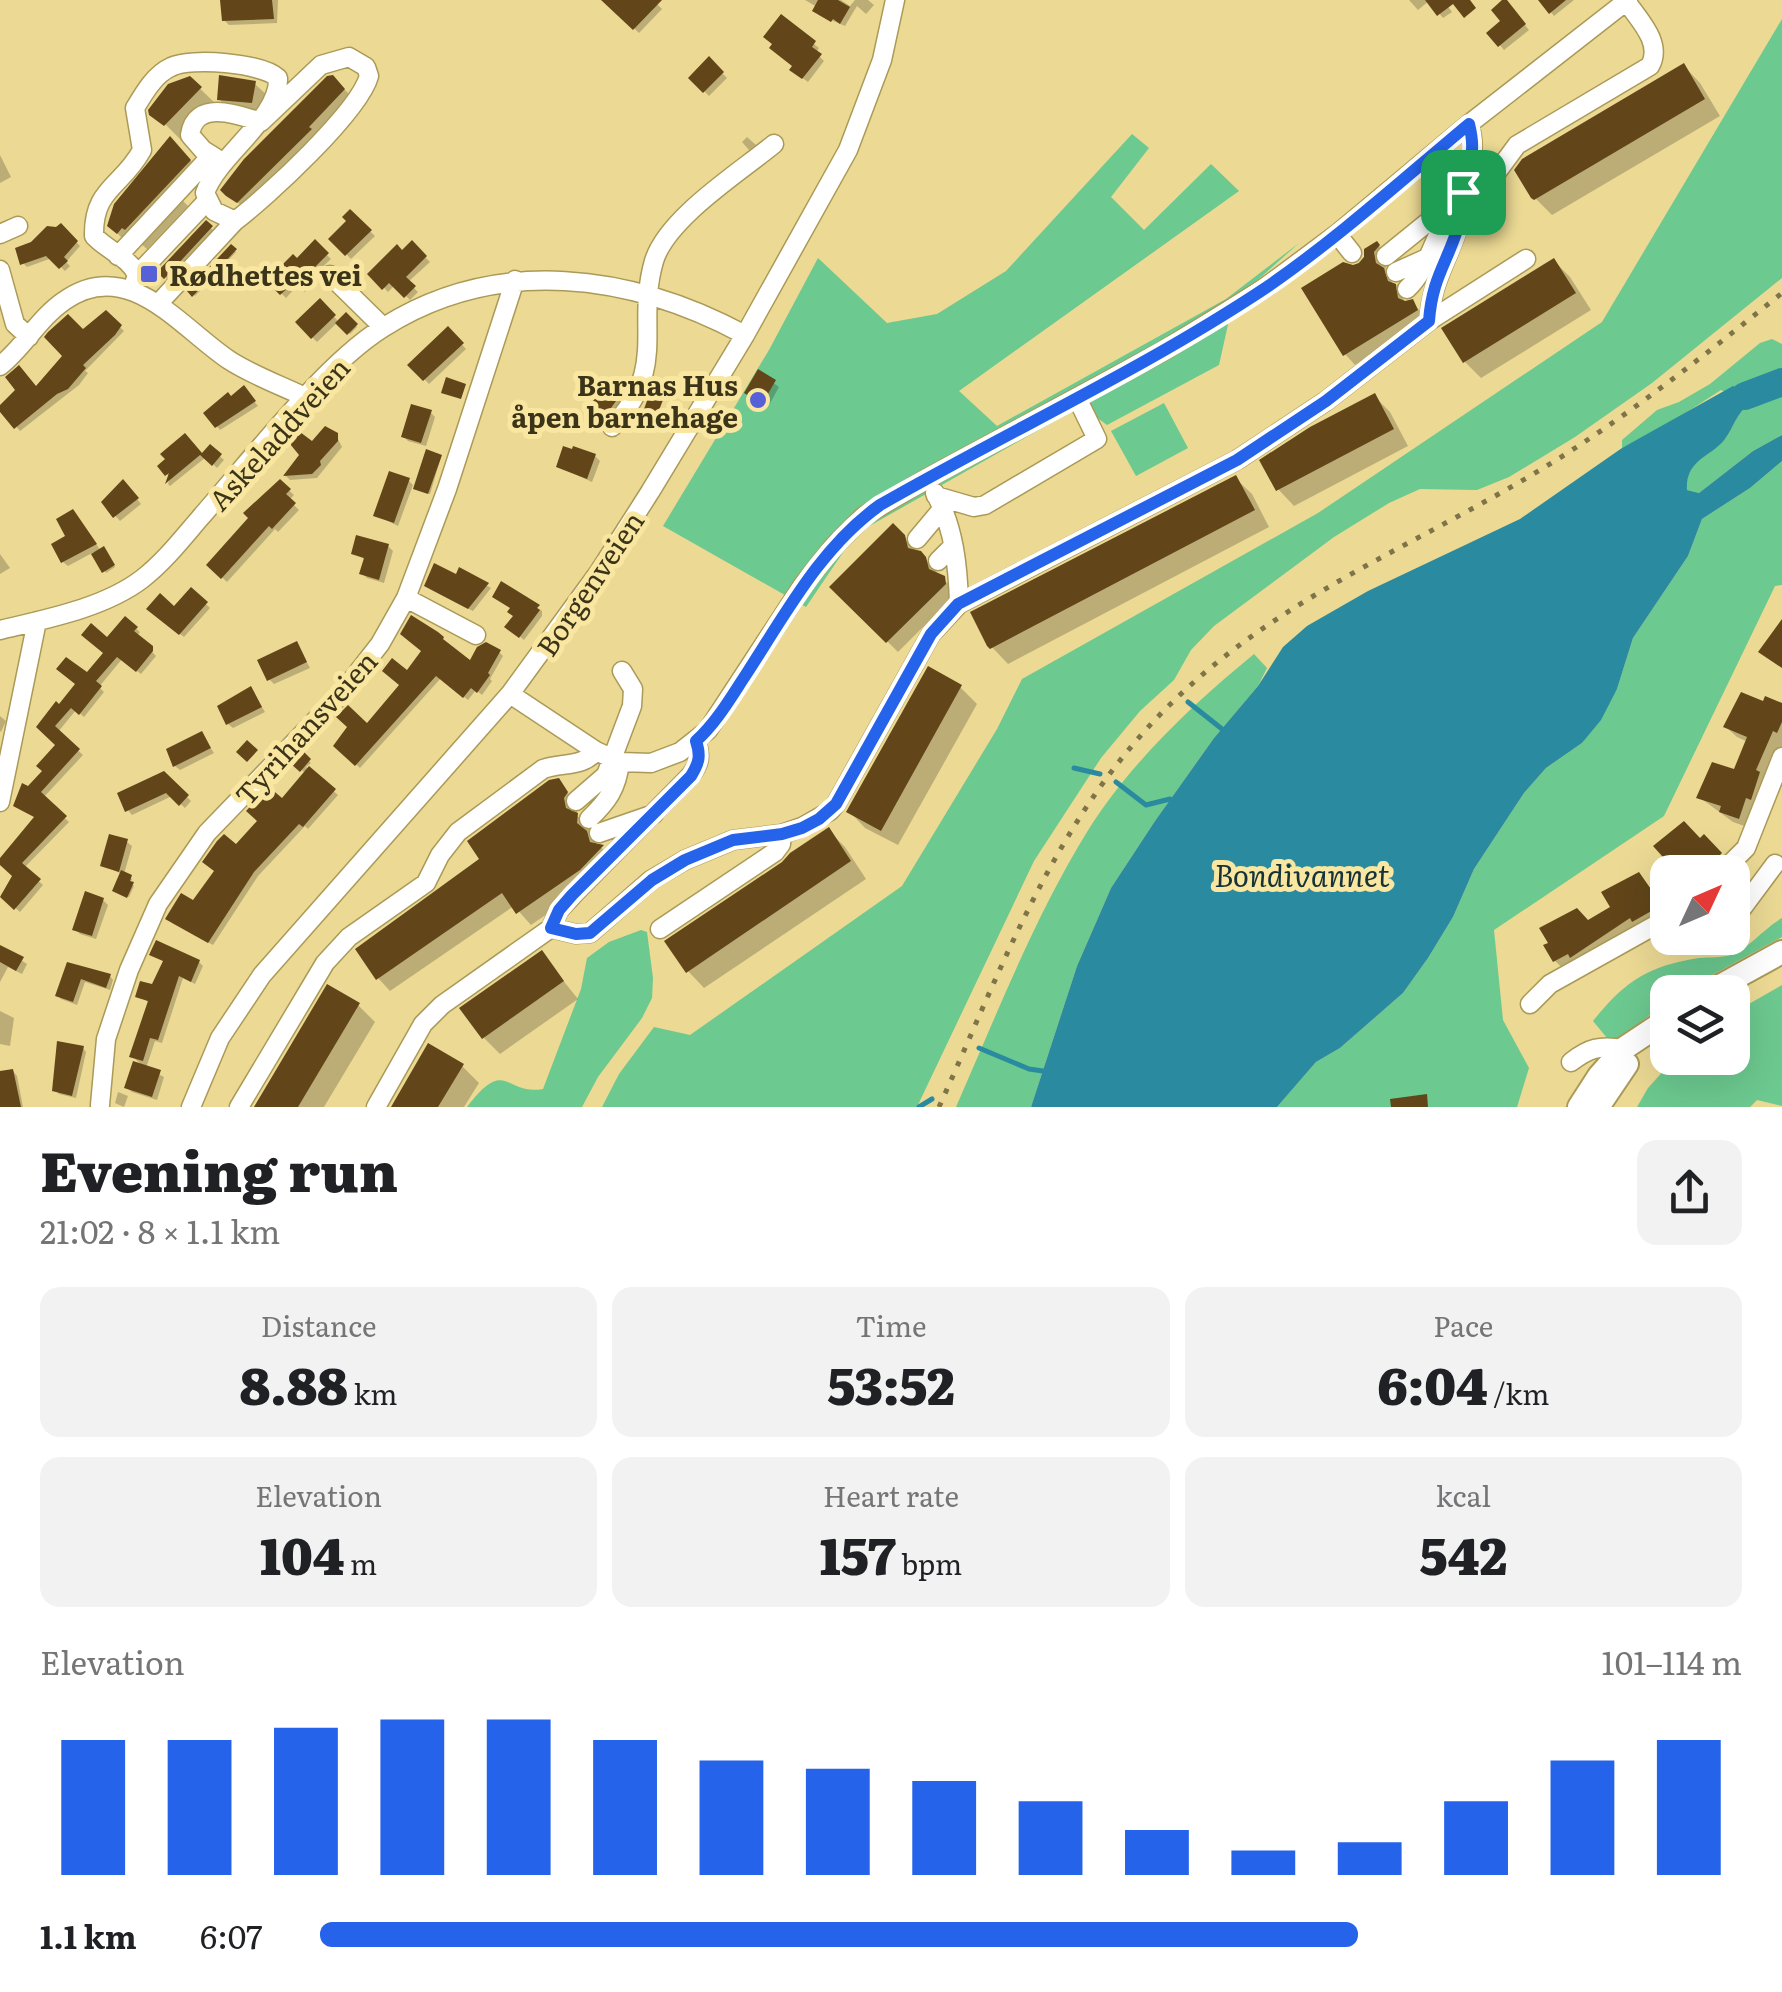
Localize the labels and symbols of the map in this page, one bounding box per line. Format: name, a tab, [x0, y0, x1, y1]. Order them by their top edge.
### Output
pin	[1421, 150, 1506, 235]
place label: Rødhettes vei	[169, 253, 362, 295]
marker: Rødhettes vei	[138, 263, 160, 285]
street label: Askeladdveien	[197, 347, 359, 519]
place label: Barnas Hus åpen barnehage	[511, 363, 738, 437]
marker: Barnas Hus åpen barnehage	[747, 389, 769, 411]
street label: Borgenveien	[525, 502, 653, 664]
street label: Tyrihansveien	[224, 640, 386, 814]
water label: Bondivannet	[1214, 852, 1390, 896]
north arrow	[1650, 855, 1750, 955]

